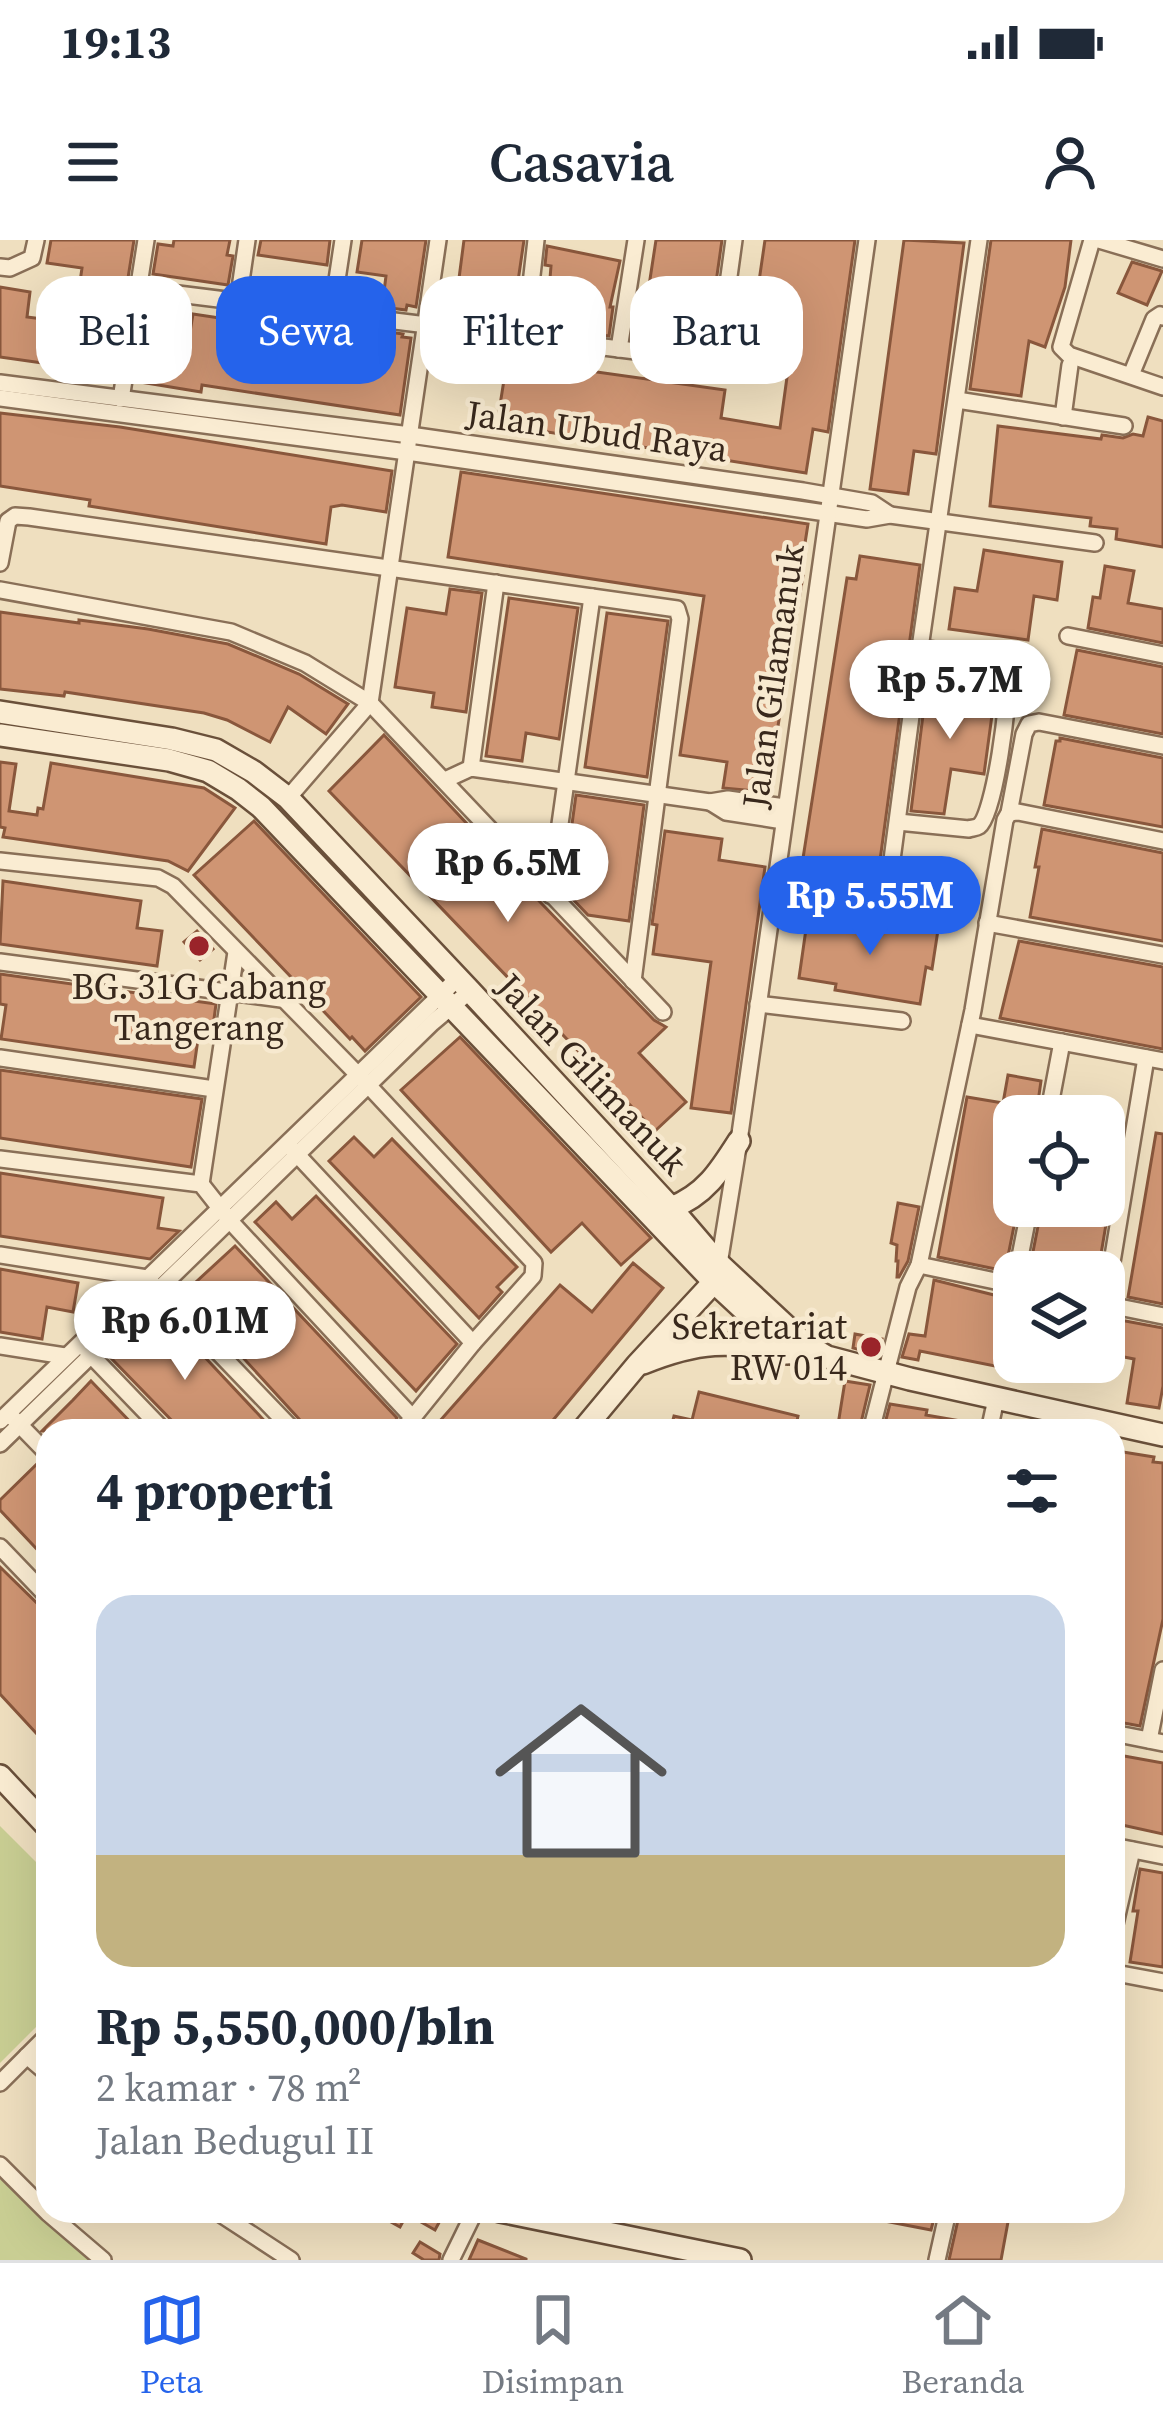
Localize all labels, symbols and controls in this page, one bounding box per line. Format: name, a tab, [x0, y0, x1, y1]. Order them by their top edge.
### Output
text: 19:13	[60, 11, 171, 73]
text: Casavia	[489, 125, 674, 199]
icon: menu	[60, 129, 126, 195]
icon: person	[1037, 129, 1103, 195]
chip: Beli	[36, 276, 192, 384]
chip: Sewa	[216, 276, 396, 384]
chip: Filter	[420, 276, 606, 384]
chip: Baru	[630, 276, 803, 384]
street label: Jalan Ubud Raya	[462, 388, 731, 474]
street label: Jalan Gilamanuk	[730, 540, 816, 812]
pin: Rp 5.7M	[839, 640, 1061, 742]
text: Rp 5.7M	[876, 652, 1024, 705]
pin: Rp 6.5M	[397, 823, 619, 925]
text: Rp 6.5M	[434, 835, 582, 888]
pin: Rp 5.55M	[746, 856, 994, 958]
text: Rp 5.55M	[786, 868, 954, 921]
marker: BG. 31G Cabang Tangerang	[186, 933, 212, 959]
place label: BG. 31G Cabang Tangerang	[71, 962, 327, 1052]
street label: Jalan Gilimanuk	[485, 962, 699, 1186]
map controls	[993, 1095, 1125, 1383]
button: locate	[993, 1095, 1125, 1227]
button: layers	[993, 1251, 1125, 1383]
pin: Rp 6.01M	[61, 1281, 309, 1383]
text: Rp 6.01M	[101, 1293, 269, 1346]
place label: Sekretariat RW 014	[672, 1302, 847, 1392]
marker: Sekretariat RW 014	[858, 1334, 884, 1360]
text: 4 properti	[96, 1456, 333, 1526]
icon: filters	[999, 1458, 1065, 1524]
icon: home	[473, 1673, 689, 1889]
text: Rp 5,550,000/bln	[96, 1991, 495, 2061]
text: 2 kamar · 78 m²	[96, 2061, 362, 2114]
text: Jalan Bedugul II	[96, 2114, 374, 2167]
tab: Peta	[139, 2287, 205, 2404]
tab: Disimpan	[482, 2287, 624, 2404]
tab: Beranda	[901, 2287, 1024, 2404]

